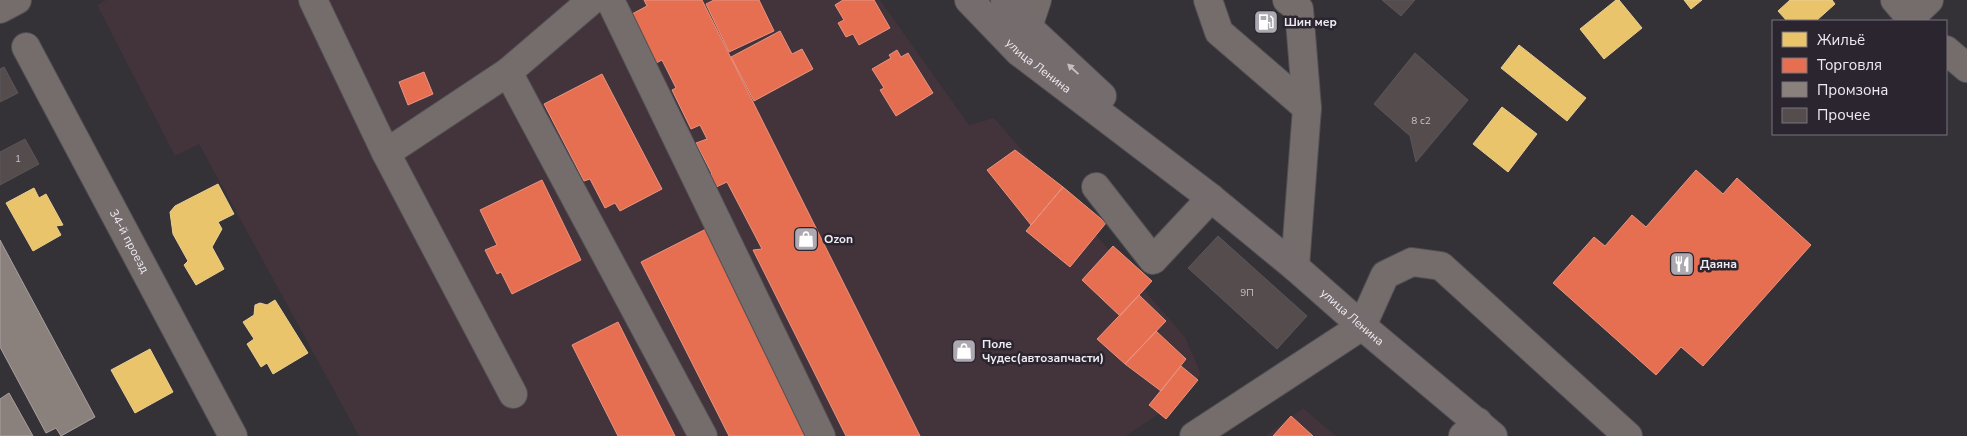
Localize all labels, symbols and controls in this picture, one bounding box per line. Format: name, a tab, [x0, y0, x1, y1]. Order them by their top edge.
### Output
fuel station icon: Шин мер	[1253, 9, 1279, 35]
place label: Шин мер	[1284, 14, 1337, 30]
legend	[1772, 20, 1947, 135]
text: Жильё	[1817, 30, 1865, 50]
street label: улица Ленина	[1002, 35, 1075, 97]
text: Торговля	[1817, 55, 1882, 75]
one-way arrow	[1067, 63, 1079, 75]
text: Промзона	[1817, 80, 1888, 100]
text: Прочее	[1817, 105, 1870, 125]
house number: 8 с2	[1411, 114, 1431, 128]
house number: 1	[15, 152, 21, 166]
street label: 34-й проезд	[106, 206, 153, 276]
shop icon: Ozon	[793, 226, 819, 252]
place label: Ozon	[824, 231, 853, 247]
restaurant icon: Даяна	[1669, 251, 1695, 277]
place label: Даяна	[1700, 256, 1737, 272]
street label: улица Ленина	[1317, 285, 1387, 349]
house number: 9П	[1240, 286, 1254, 300]
place label: Поле Чудес(автозапчасти)	[982, 336, 1104, 366]
shop icon: Поле Чудес(автозапчасти)	[951, 338, 977, 364]

